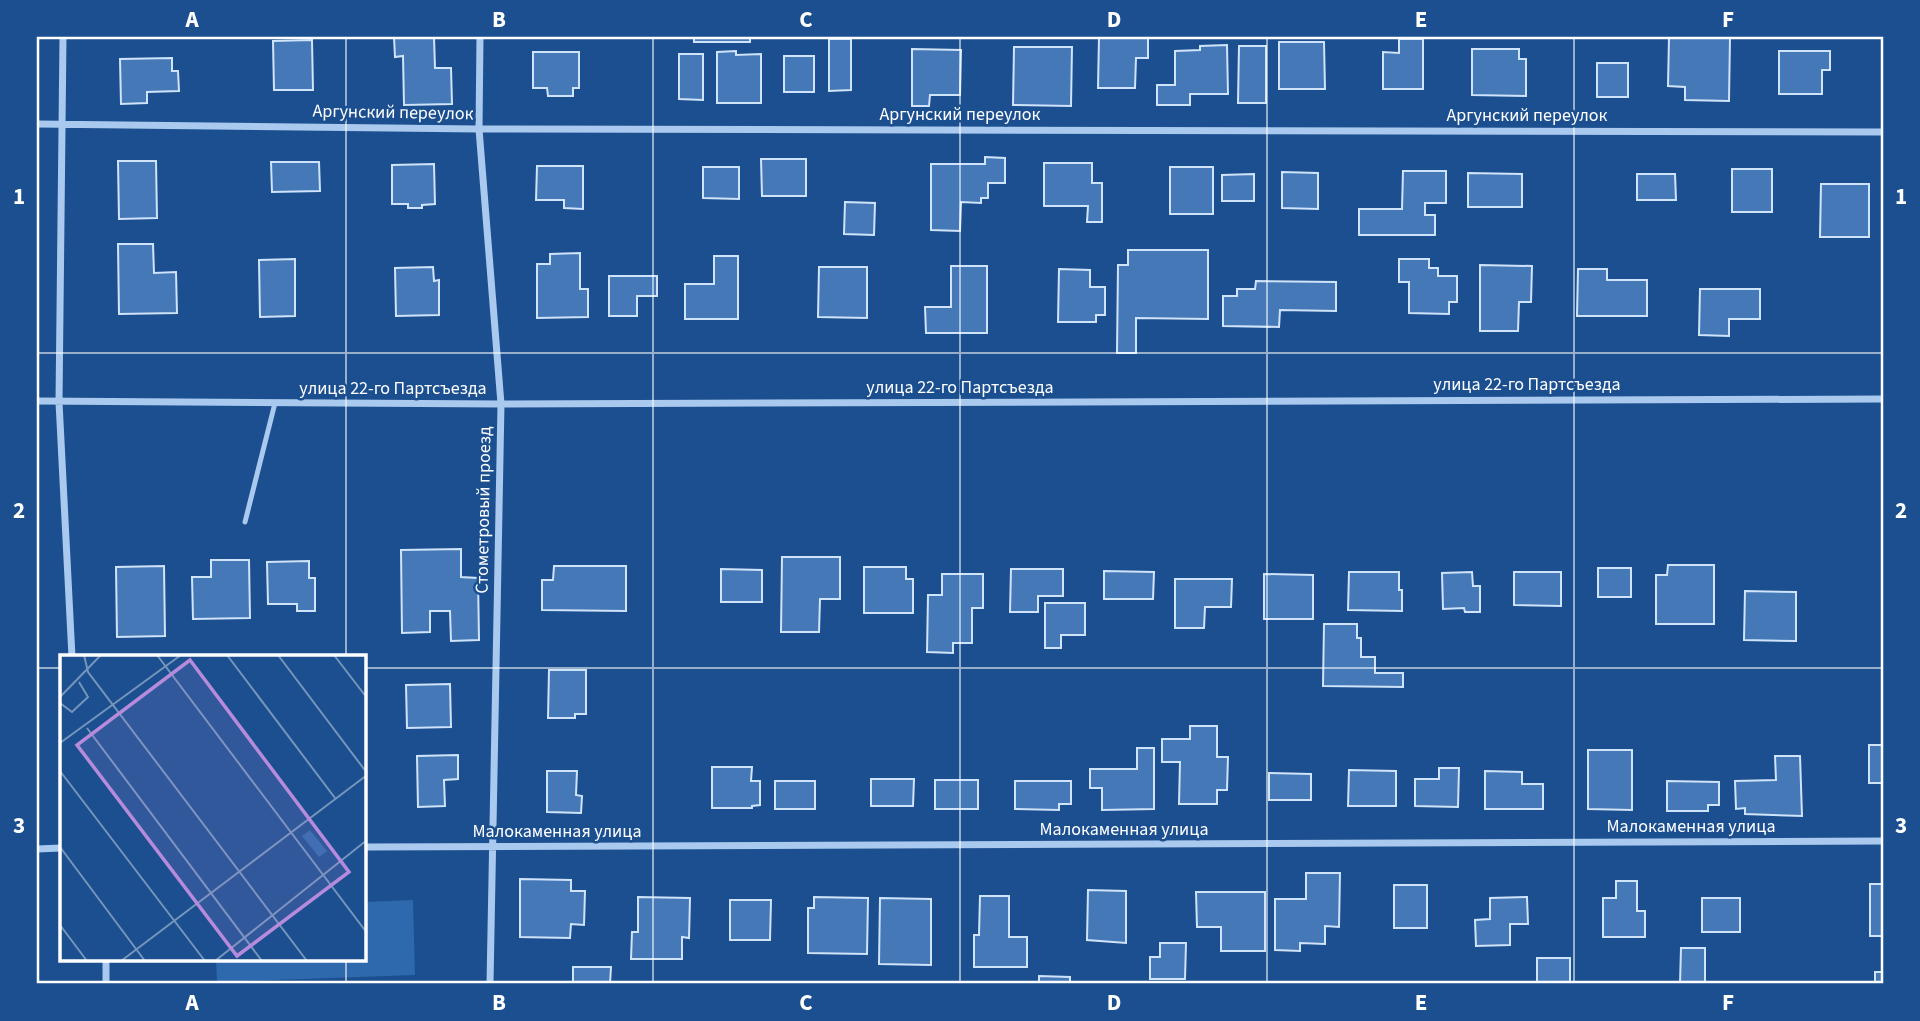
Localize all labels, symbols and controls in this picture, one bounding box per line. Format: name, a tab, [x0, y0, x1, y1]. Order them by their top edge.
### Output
text: A	[184, 3, 199, 36]
text: B	[492, 3, 506, 36]
text: C	[799, 3, 813, 36]
text: D	[1107, 3, 1121, 36]
text: E	[1415, 3, 1427, 36]
text: F	[1722, 3, 1734, 36]
street label: Аргунский переулок	[312, 99, 474, 126]
street label: Аргунский переулок	[880, 102, 1041, 127]
street label: Аргунский переулок	[1447, 103, 1608, 128]
text: 1	[13, 180, 25, 213]
text: 1	[1895, 180, 1907, 213]
street label: улица 22-го Партсъезда	[1433, 372, 1621, 397]
street label: улица 22-го Партсъезда	[866, 375, 1054, 400]
street label: улица 22-го Партсъезда	[299, 376, 487, 401]
street label: Стометровый проезд	[470, 426, 497, 594]
text: 2	[13, 494, 25, 527]
text: 2	[1895, 494, 1907, 527]
inset map	[60, 655, 366, 962]
text: 3	[13, 809, 25, 842]
text: 3	[1895, 809, 1907, 842]
street label: Малокаменная улица	[1607, 814, 1775, 839]
street label: Малокаменная улица	[1040, 817, 1208, 842]
street label: Малокаменная улица	[473, 819, 641, 844]
text: A	[184, 986, 199, 1019]
text: B	[492, 986, 506, 1019]
text: C	[799, 986, 813, 1019]
text: D	[1107, 986, 1121, 1019]
text: E	[1415, 986, 1427, 1019]
text: F	[1722, 986, 1734, 1019]

